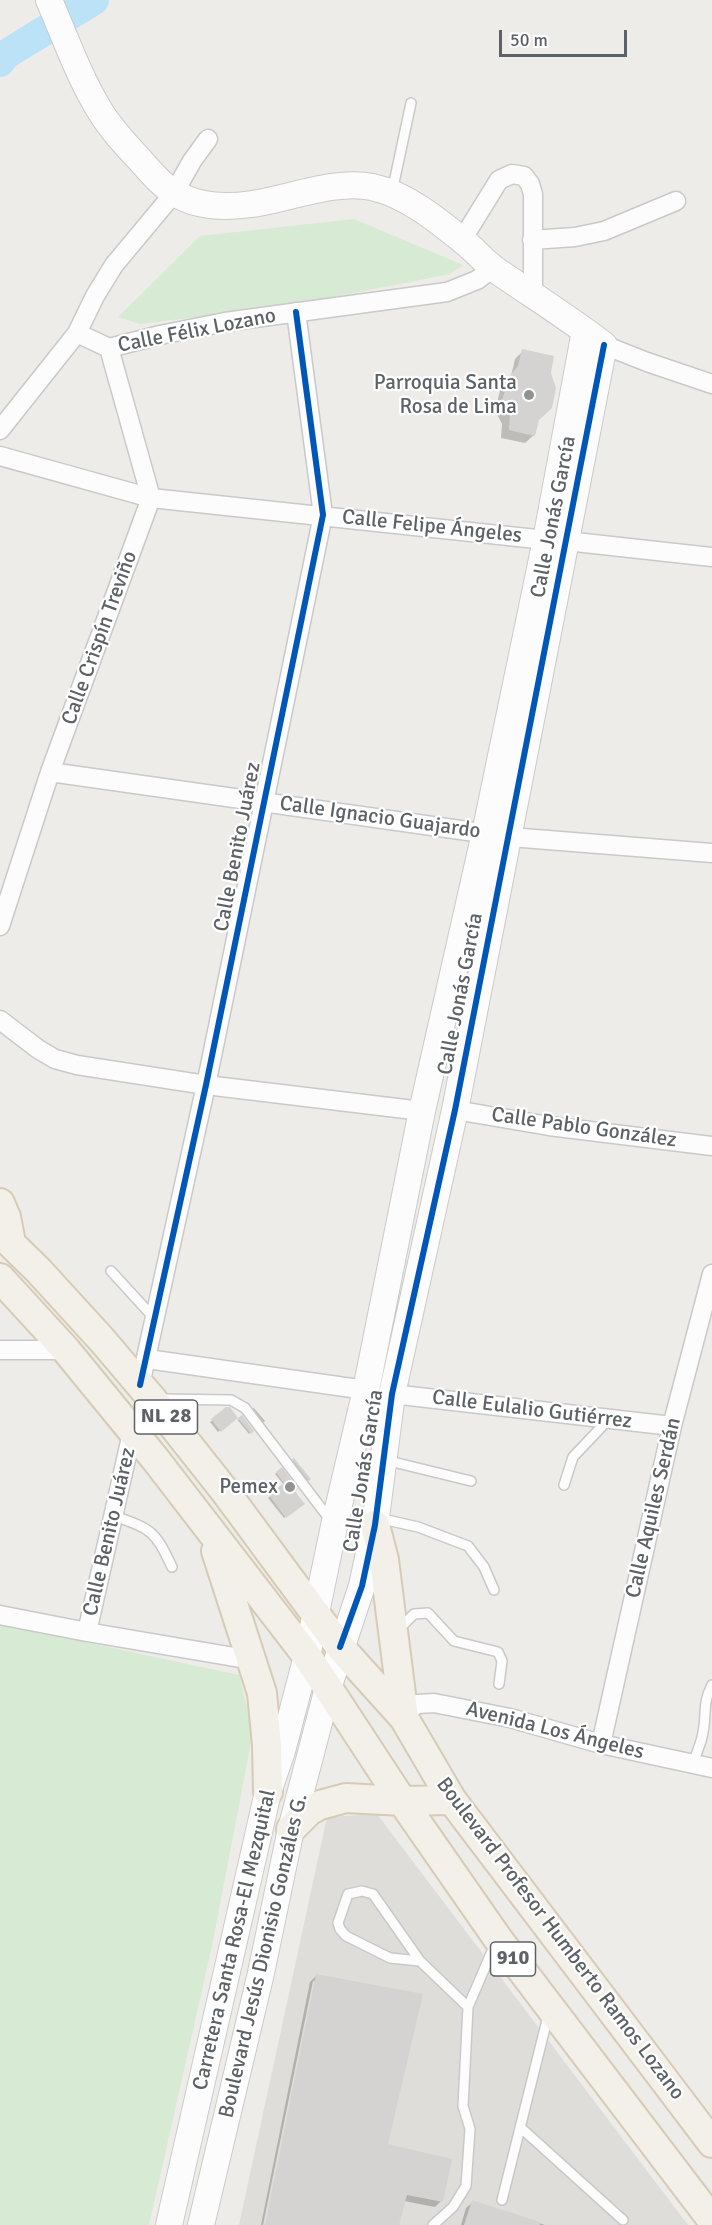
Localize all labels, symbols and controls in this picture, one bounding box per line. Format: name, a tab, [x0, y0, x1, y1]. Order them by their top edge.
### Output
scale bar	[502, 18, 630, 56]
text: 50 m	[510, 29, 548, 51]
street label: Calle Félix Lozano	[116, 303, 278, 359]
place label: Parroquia Santa Rosa de Lima	[374, 370, 517, 420]
marker: Parroquia Santa Rosa de Lima	[522, 388, 536, 402]
street label: Calle Jonás García	[526, 434, 582, 600]
street label: Calle Felipe Ángeles	[341, 505, 523, 549]
street label: Calle Crispín Treviño	[57, 548, 143, 728]
street label: Calle Benito Juárez	[209, 760, 267, 934]
street label: Calle Ignacio Guajardo	[278, 791, 482, 845]
street label: Calle Jonás García	[433, 911, 489, 1077]
street label: Calle Pablo González	[490, 1103, 678, 1153]
street label: Calle Eulalio Gutiérrez	[431, 1385, 633, 1435]
street label: Calle Jonás García	[339, 1388, 389, 1554]
road number: NL 28	[134, 1400, 198, 1434]
street label: Calle Aquiles Serdán	[621, 1415, 687, 1601]
street label: Calle Benito Juárez	[78, 1445, 142, 1619]
place label: Pemex	[219, 1474, 278, 1500]
marker: Pemex	[283, 1480, 297, 1494]
street label: Avenida Los Ángeles	[463, 1697, 647, 1765]
street label: Boulevard Profesor Humberto Ramos Lozano	[430, 1773, 690, 2105]
street label: Carretera Santa Rosa-El Mezquital	[188, 1787, 282, 2093]
street label: Boulevard Jesús Dionisio Gonzáles G.	[214, 1791, 314, 2121]
road number: 910	[490, 1942, 536, 1976]

